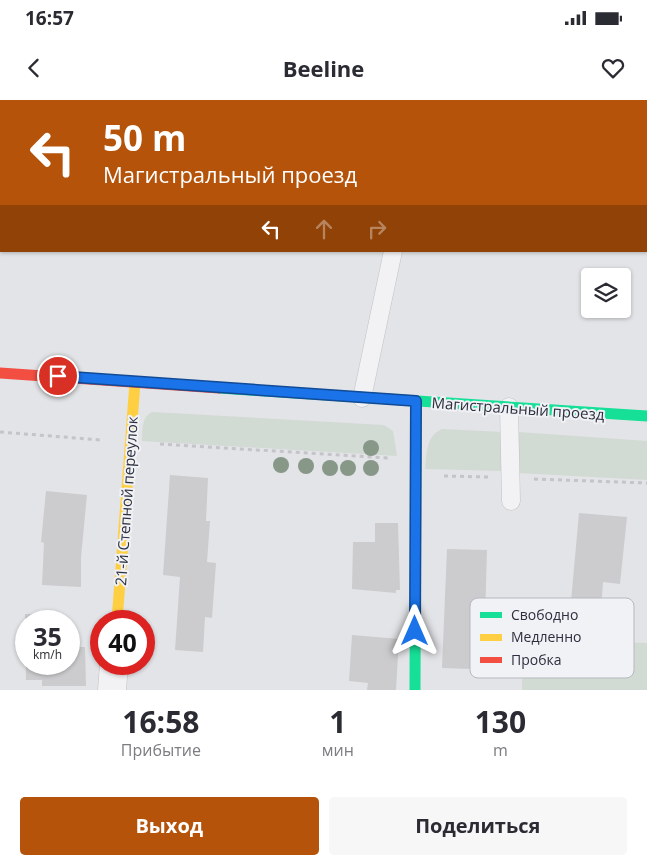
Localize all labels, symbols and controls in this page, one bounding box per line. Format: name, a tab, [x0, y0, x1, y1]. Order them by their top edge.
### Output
text: 16:57	[25, 5, 74, 31]
text: Beeline	[283, 53, 364, 83]
icon: back	[20, 54, 48, 82]
icon: heart	[599, 54, 627, 82]
text: 50 m	[103, 114, 186, 161]
icon: left	[20, 120, 85, 185]
text: Магистральный проезд	[103, 159, 357, 189]
icon: left	[257, 215, 285, 243]
icon: ahead	[310, 215, 338, 243]
icon: right	[363, 215, 391, 243]
map controls	[581, 268, 631, 318]
button: layers	[581, 268, 631, 318]
pin	[37, 355, 79, 397]
icon: arrive	[44, 362, 72, 390]
street label: Магистральный проезд	[431, 392, 605, 424]
street label: 21-й Степной переулок	[110, 415, 142, 586]
legend	[470, 598, 634, 678]
position arrow	[388, 604, 440, 656]
text: Свободно	[511, 605, 578, 624]
speed limit sign: 40	[90, 610, 155, 675]
text: 35	[33, 619, 62, 653]
text: Медленно	[511, 627, 582, 646]
text: km/h	[33, 646, 62, 663]
text: Пробка	[511, 650, 562, 669]
text: 16:58	[122, 701, 199, 742]
text: 1	[329, 701, 346, 742]
text: 130	[475, 701, 526, 742]
text: Прибытие	[121, 739, 201, 761]
text: мин	[322, 739, 354, 761]
text: m	[493, 739, 508, 761]
button: Выход	[20, 797, 319, 855]
button: Поделиться	[329, 797, 627, 855]

